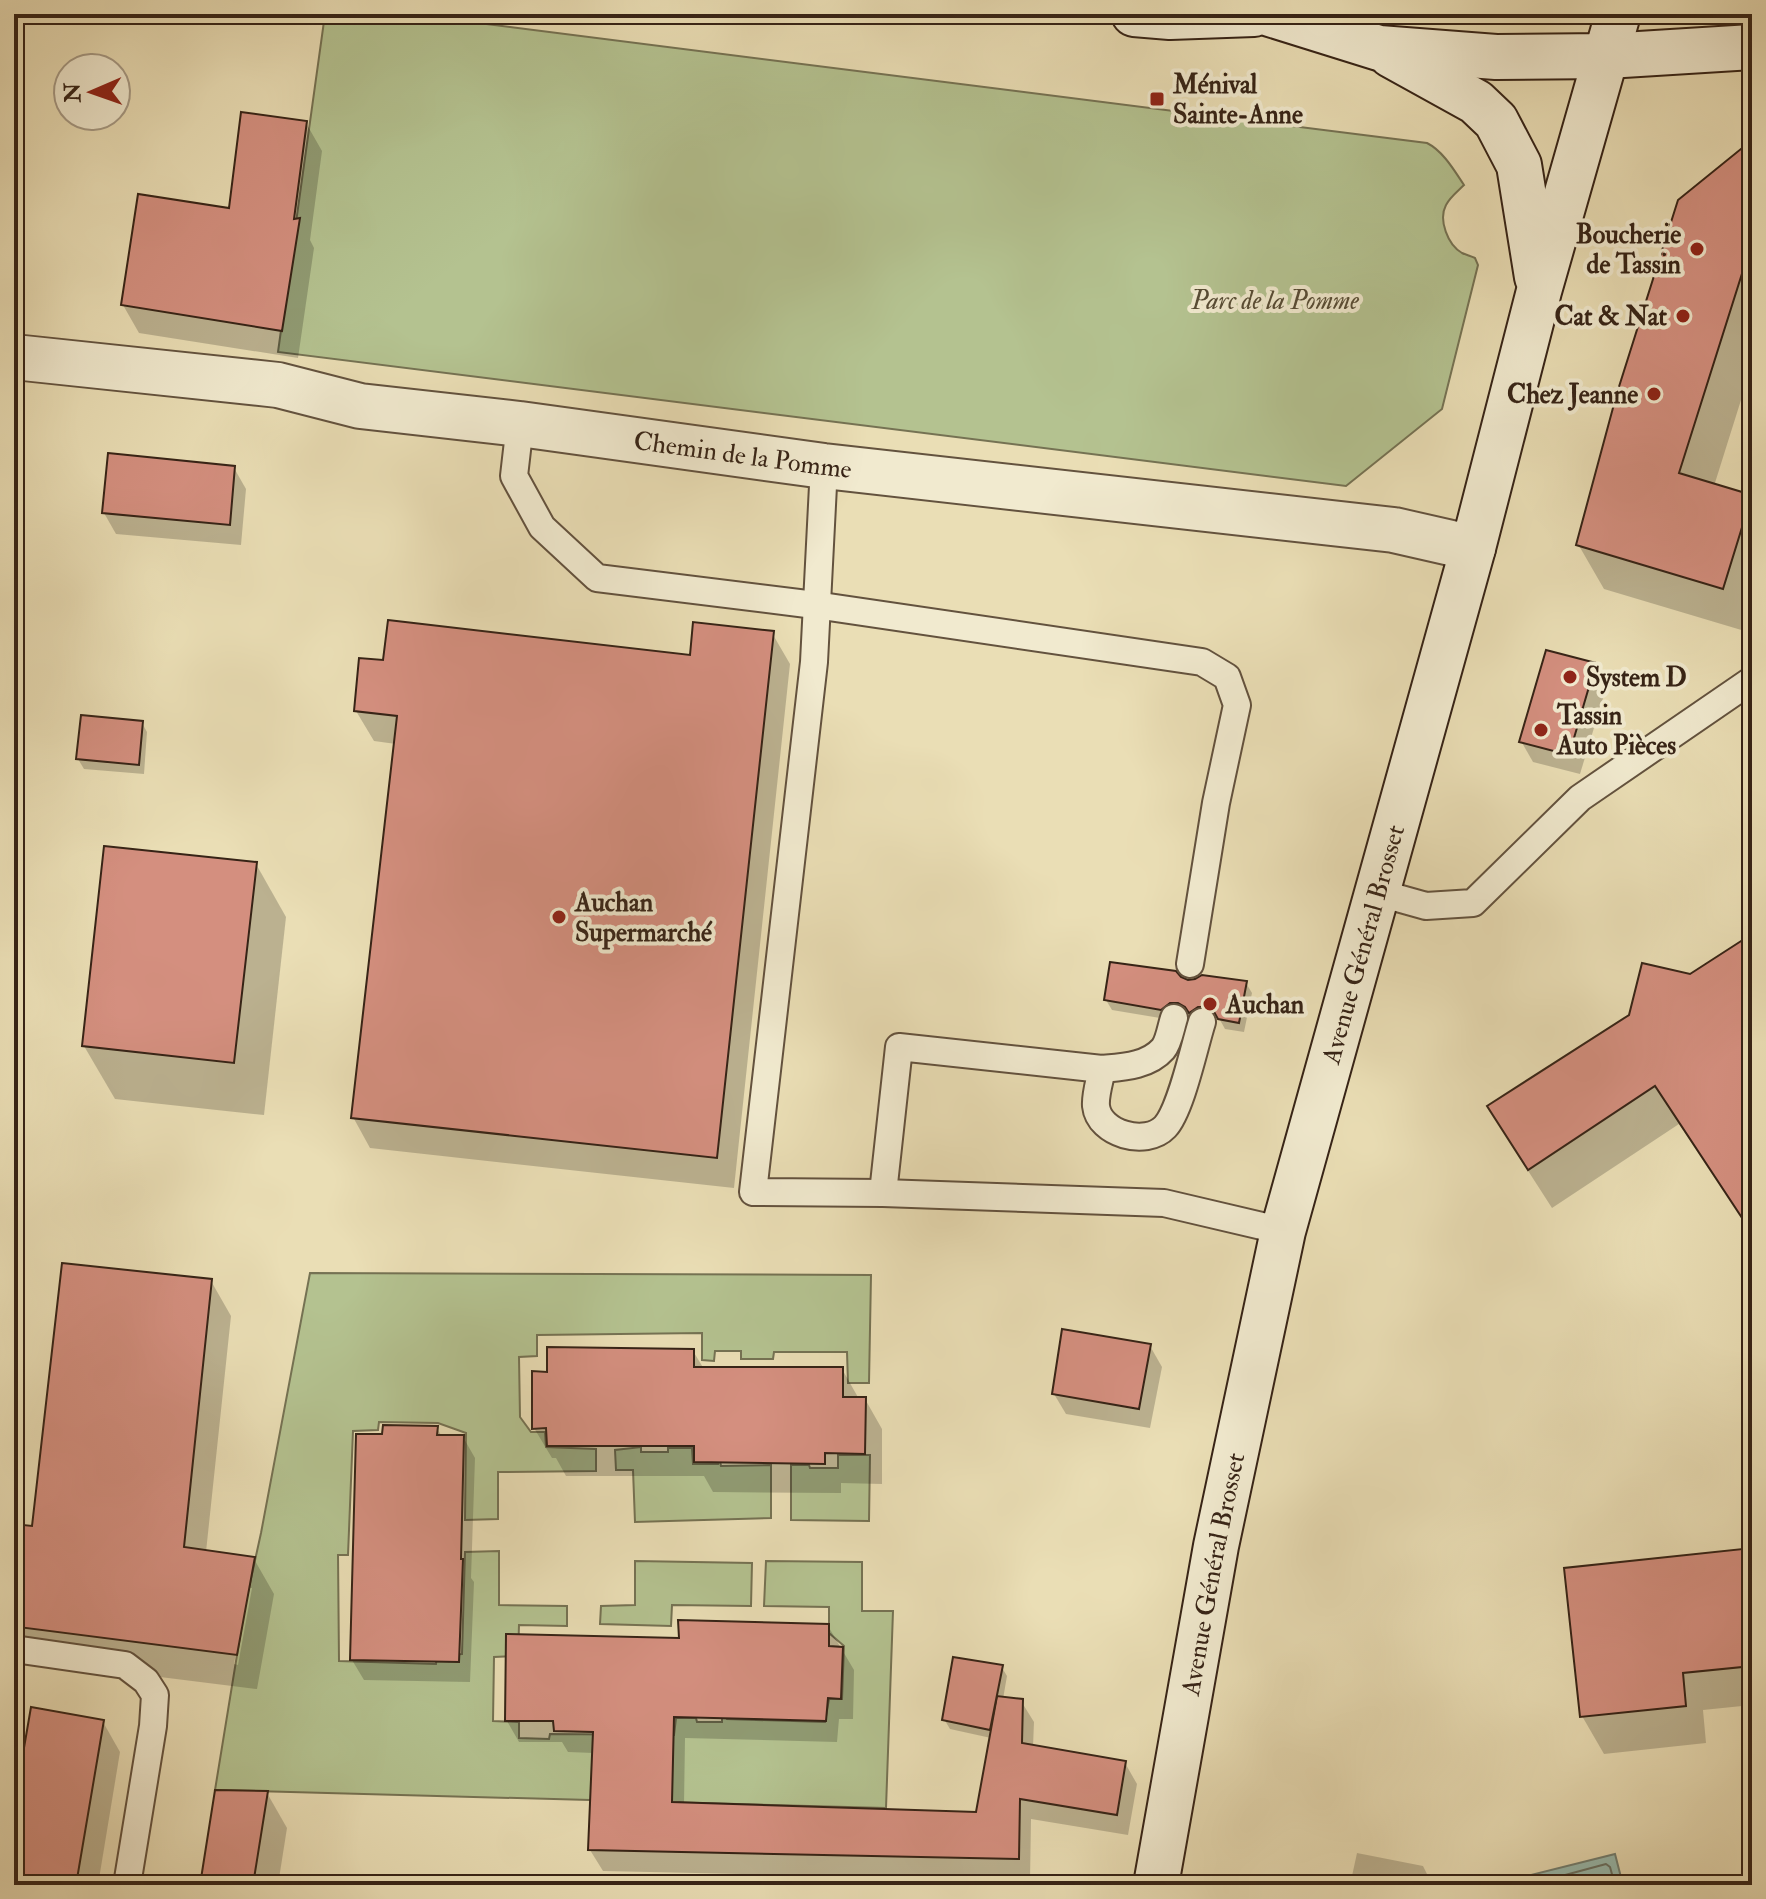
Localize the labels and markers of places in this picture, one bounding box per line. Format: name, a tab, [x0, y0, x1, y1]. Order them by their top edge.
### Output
place label: Ménival Sainte-Anne	[1172, 69, 1303, 131]
marker: Ménival Sainte-Anne	[1148, 90, 1166, 108]
place label: Boucherie de Tassin	[1576, 219, 1682, 281]
marker: Boucherie de Tassin	[1688, 240, 1706, 258]
place label: Cat & Nat	[1554, 301, 1668, 333]
marker: Cat & Nat	[1674, 307, 1692, 325]
place label: Chez Jeanne	[1507, 379, 1638, 411]
marker: Chez Jeanne	[1645, 385, 1663, 403]
place label: System D	[1586, 662, 1687, 695]
marker: System D	[1561, 668, 1579, 686]
place label: Tassin Auto Pièces	[1556, 700, 1676, 762]
marker: Tassin Auto Pièces	[1532, 721, 1550, 739]
place label: Auchan Supermarché	[574, 887, 713, 950]
marker: Auchan Supermarché	[550, 908, 568, 926]
place label: Auchan	[1225, 989, 1305, 1021]
marker: Auchan	[1201, 995, 1219, 1013]

